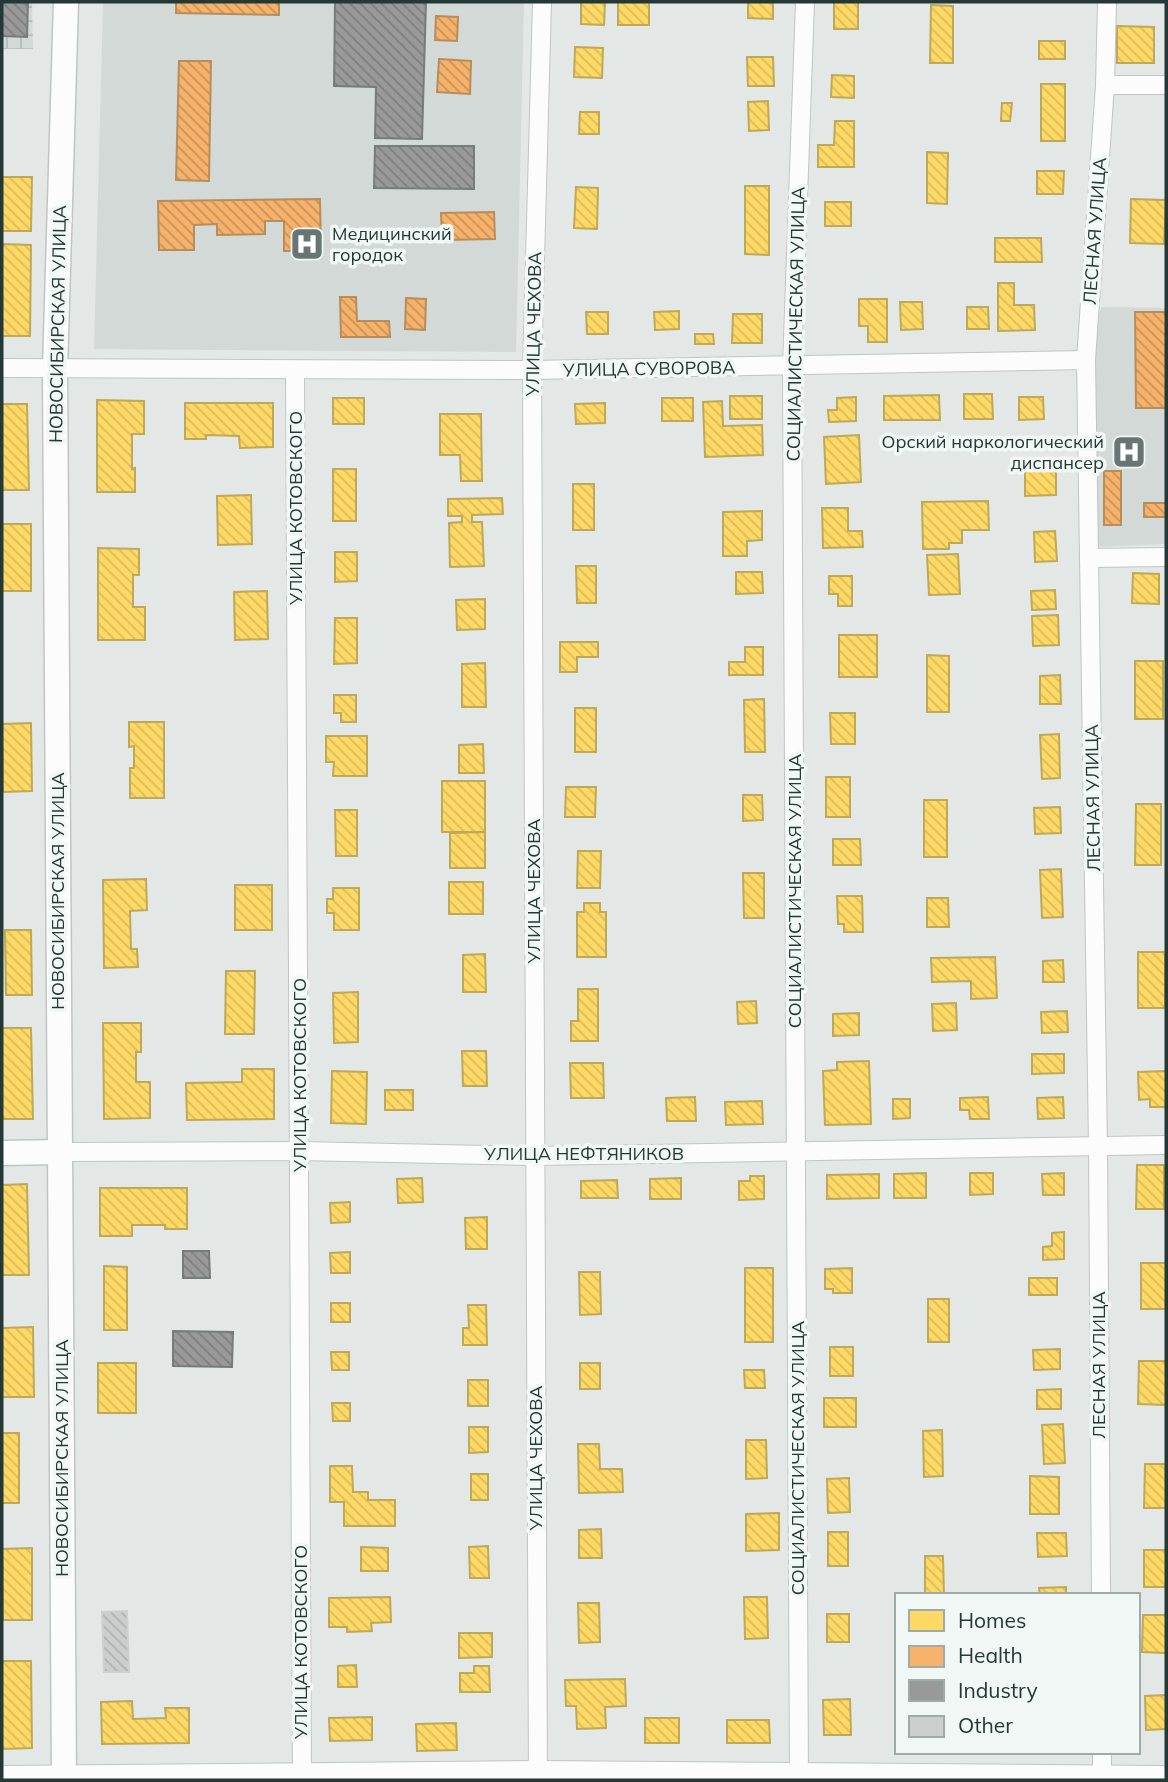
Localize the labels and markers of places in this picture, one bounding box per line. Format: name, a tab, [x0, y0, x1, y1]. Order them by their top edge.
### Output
place label: Медицинский городок	[332, 222, 452, 266]
hospital icon: Медицинский городок	[288, 225, 326, 263]
place label: Орский наркологический диспансер	[882, 430, 1104, 474]
hospital icon: Орский наркологический диспансер	[1110, 433, 1148, 471]

